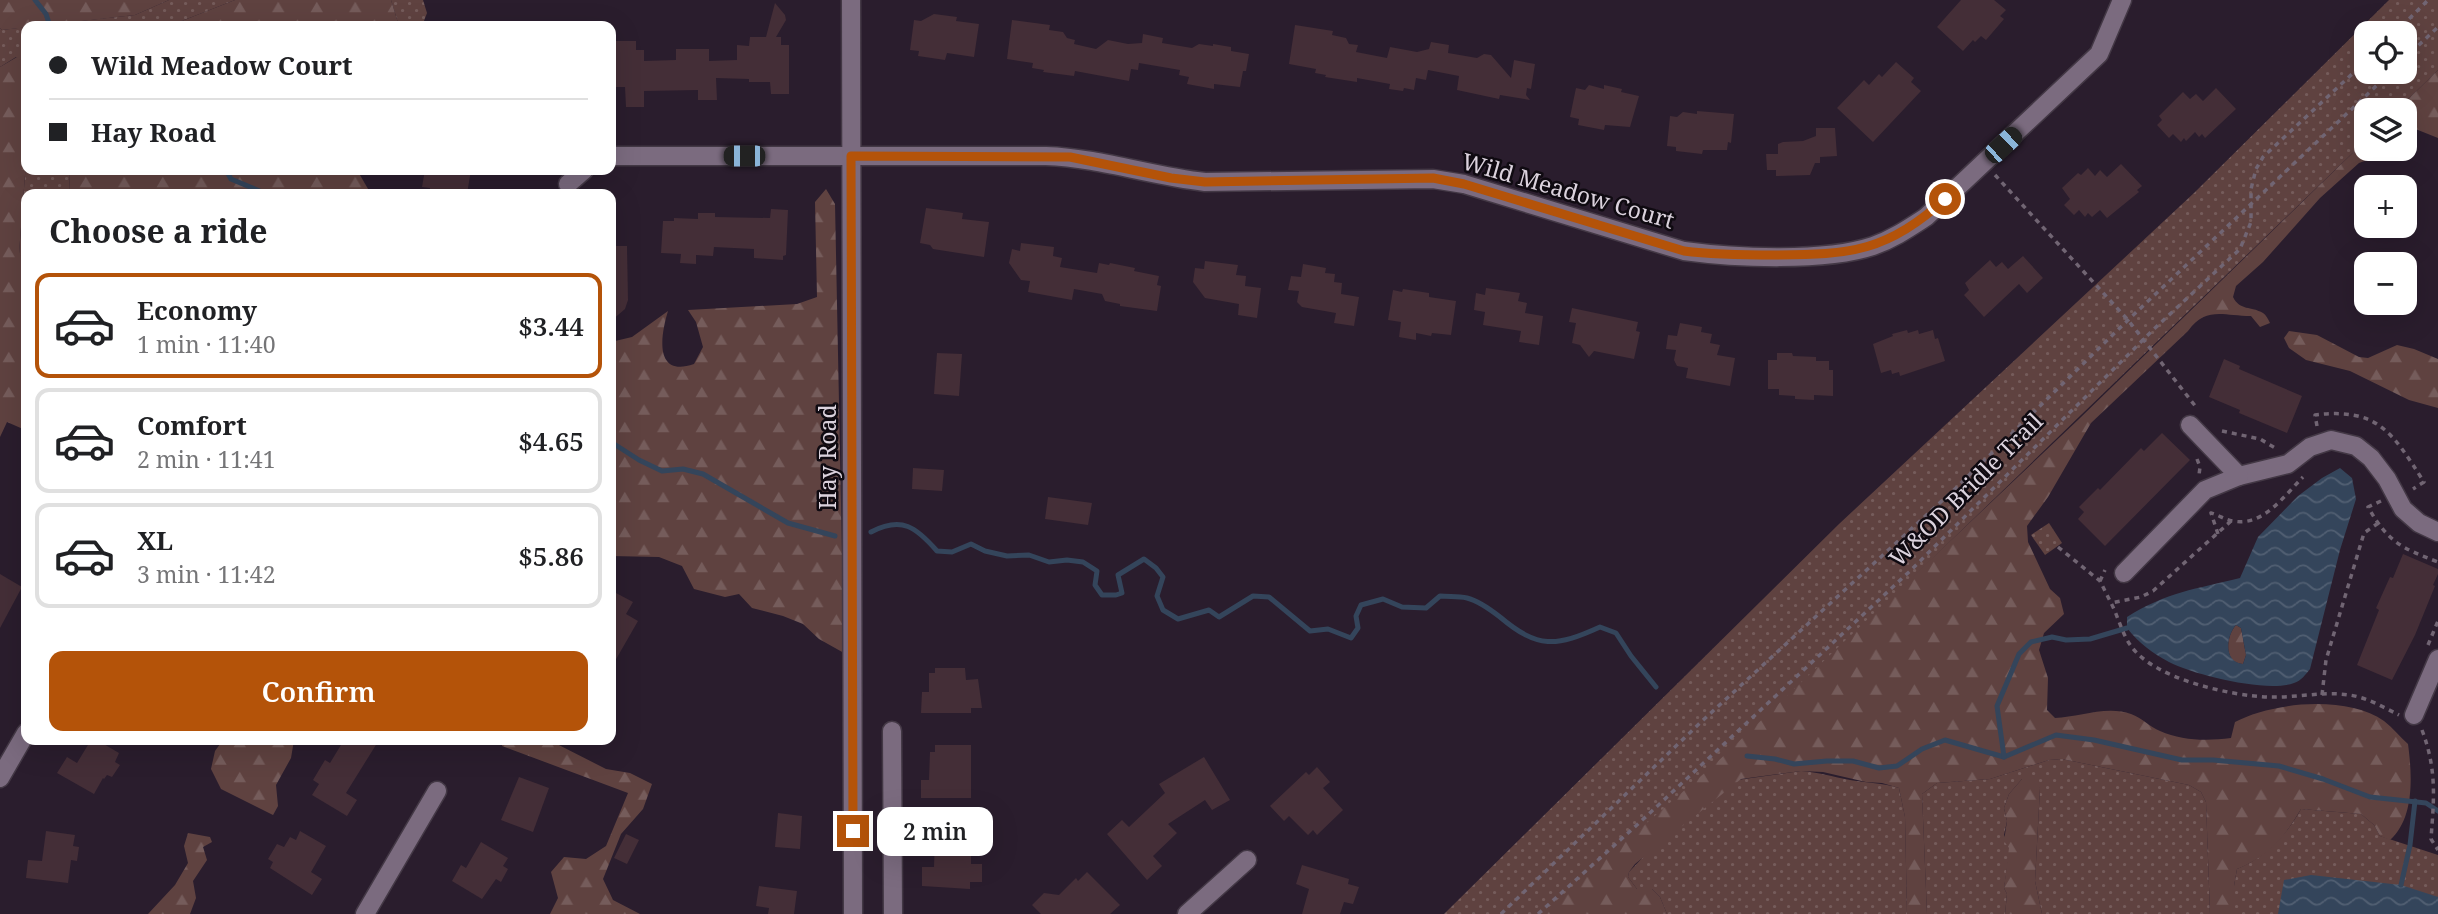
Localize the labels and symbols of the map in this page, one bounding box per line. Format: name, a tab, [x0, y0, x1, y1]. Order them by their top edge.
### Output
car	[1981, 123, 2026, 167]
street label: Wild Meadow Court	[1458, 144, 1678, 236]
car	[724, 146, 766, 167]
route start	[1929, 183, 1961, 215]
street label: Hay Road	[811, 404, 843, 510]
street label: W&OD Bridle Trail	[1881, 405, 2049, 573]
callout: 2 min	[878, 806, 993, 856]
route end	[837, 815, 869, 847]

